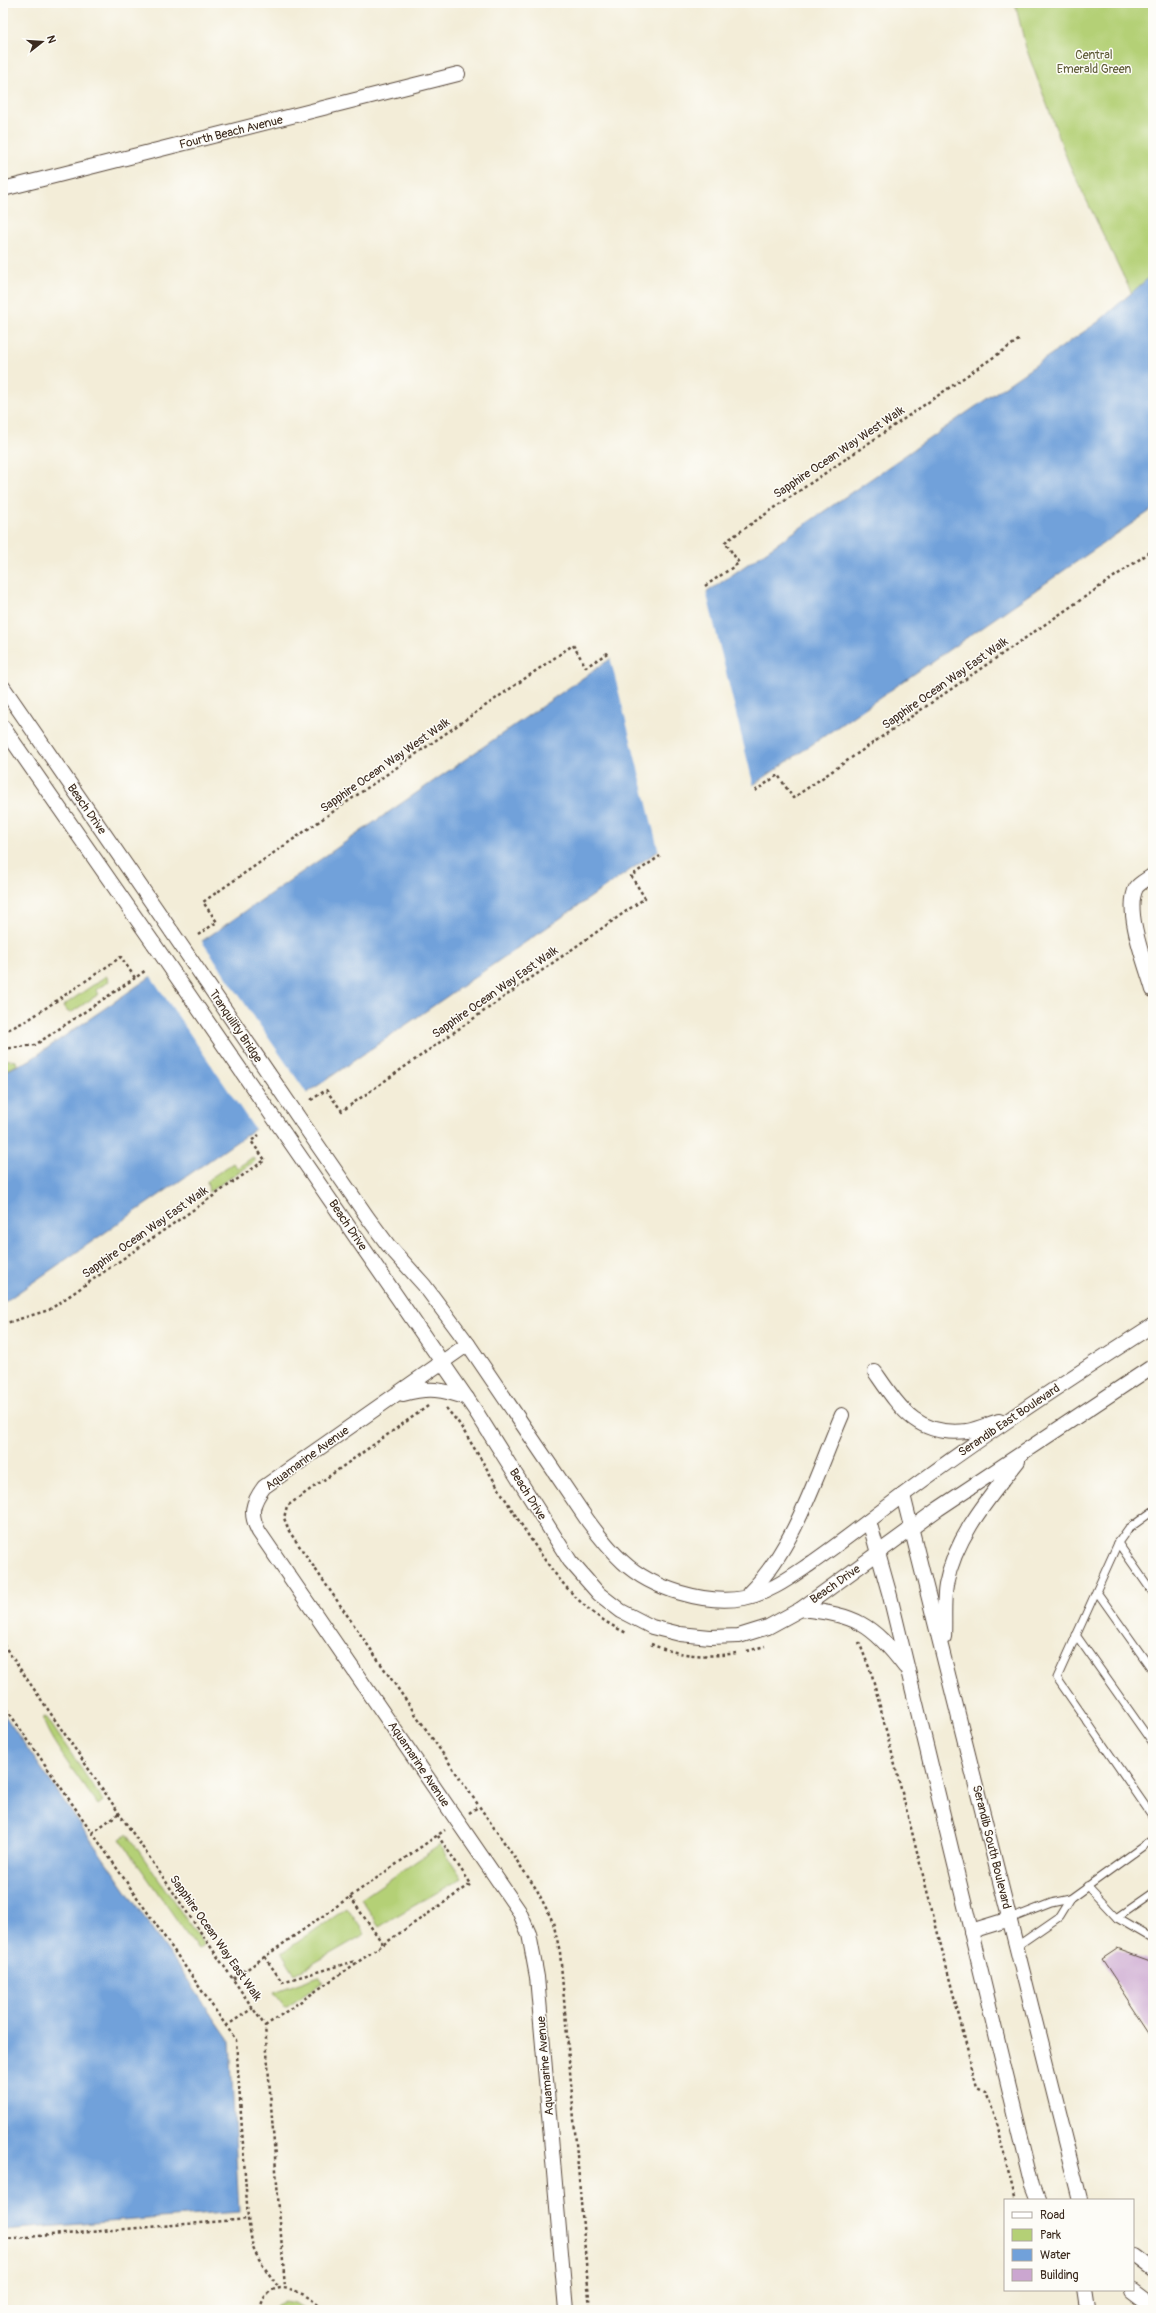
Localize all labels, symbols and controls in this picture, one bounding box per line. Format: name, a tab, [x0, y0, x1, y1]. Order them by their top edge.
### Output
north arrow	[22, 22, 62, 62]
text: N	[44, 34, 59, 45]
park label: Central Emerald Green	[1057, 48, 1131, 77]
street label: Fourth Beach Avenue	[178, 112, 284, 153]
street label: Sapphire Ocean Way West Walk	[771, 403, 908, 502]
street label: Sapphire Ocean Way East Walk	[879, 634, 1011, 733]
street label: Sapphire Ocean Way West Walk	[318, 715, 453, 816]
street label: Beach Drive	[64, 781, 109, 838]
street label: Sapphire Ocean Way East Walk	[429, 943, 561, 1042]
street label: Tranquility Bridge	[206, 987, 266, 1066]
street label: Sapphire Ocean Way East Walk	[79, 1183, 211, 1282]
street label: Beach Drive	[325, 1197, 370, 1254]
street label: Serandib East Boulevard	[956, 1381, 1063, 1460]
street label: Aquamarine Avenue	[263, 1423, 352, 1494]
street label: Beach Drive	[506, 1466, 549, 1523]
street label: Beach Drive	[807, 1562, 864, 1607]
street label: Aquamarine Avenue	[384, 1719, 453, 1810]
street label: Serandib South Boulevard	[969, 1784, 1014, 1911]
street label: Sapphire Ocean Way East Walk	[166, 1872, 265, 2004]
street label: Aquamarine Avenue	[534, 2016, 557, 2116]
legend	[1004, 2199, 1134, 2291]
text: Road	[1040, 2208, 1065, 2223]
text: Park	[1040, 2228, 1061, 2243]
text: Water	[1040, 2248, 1071, 2263]
text: Building	[1040, 2268, 1079, 2283]

